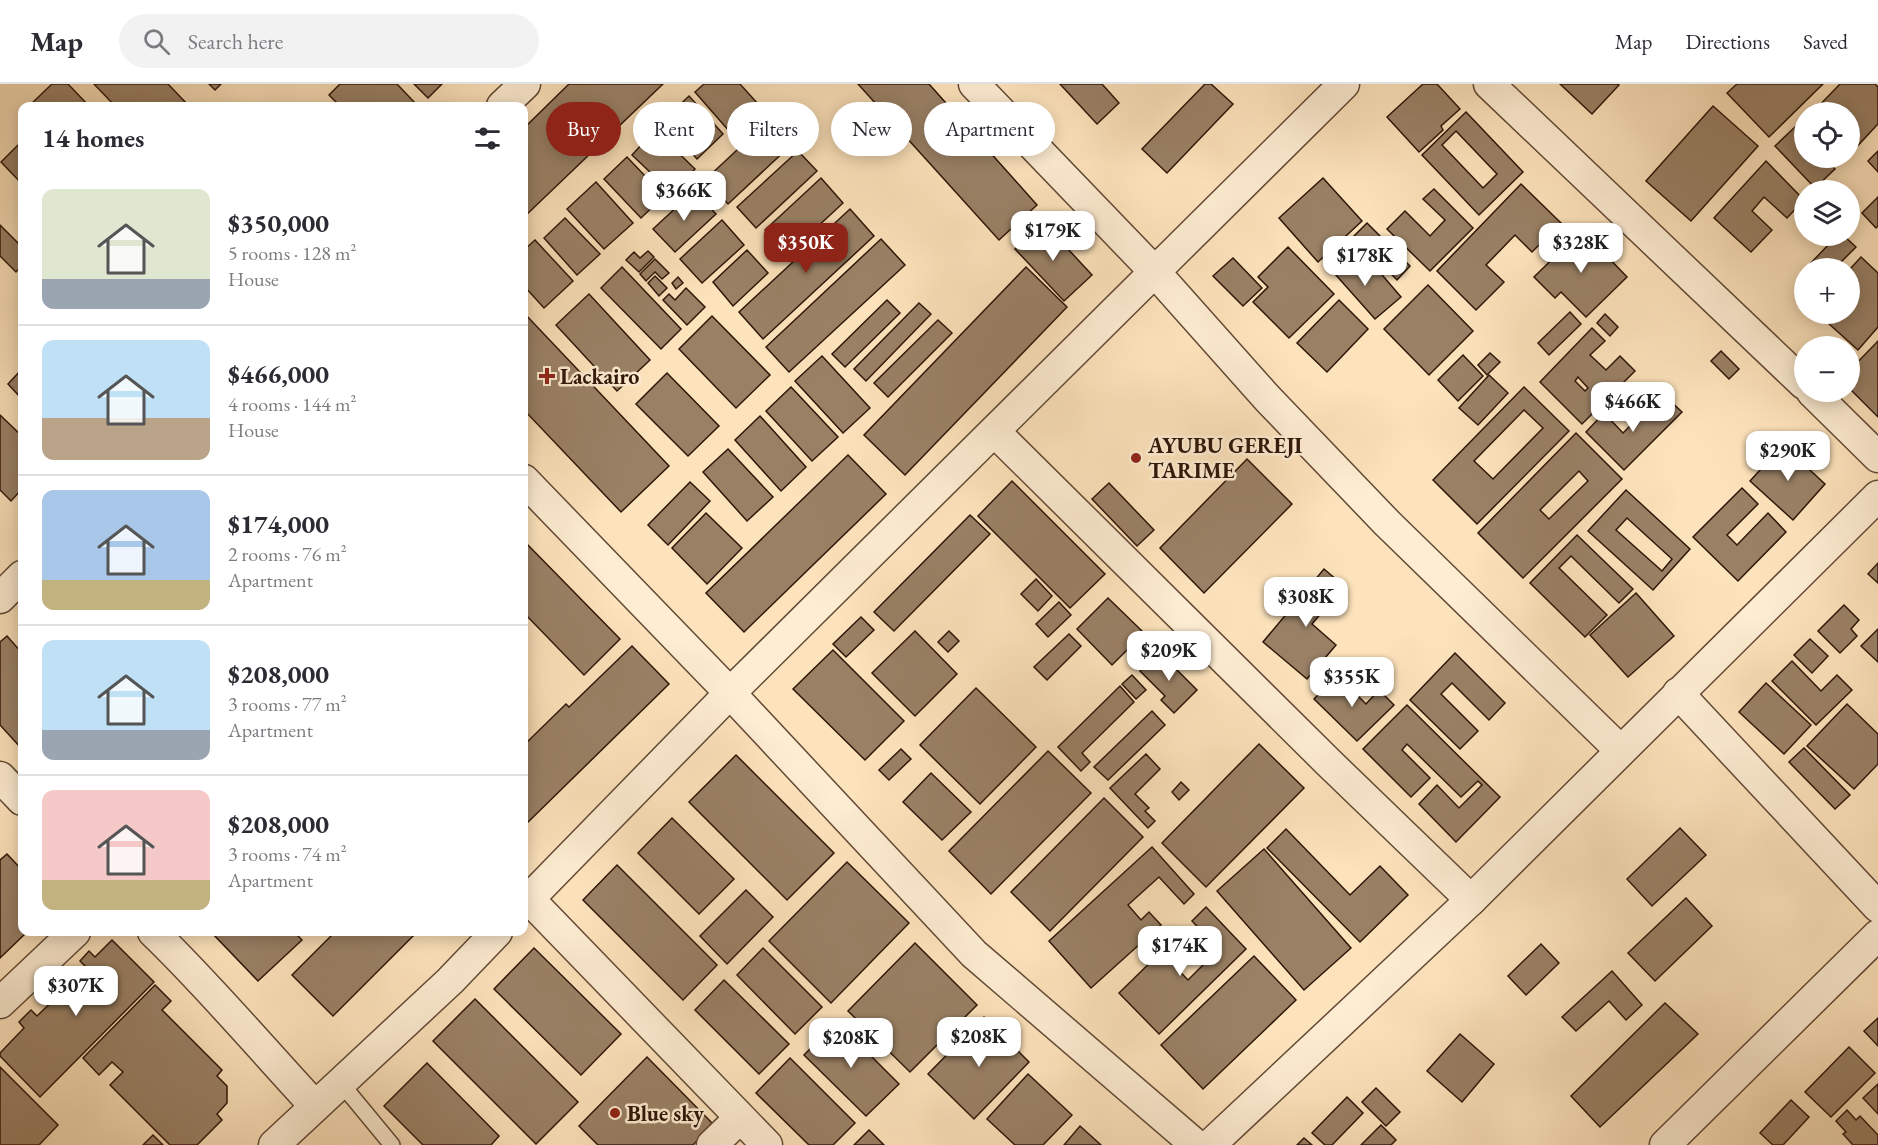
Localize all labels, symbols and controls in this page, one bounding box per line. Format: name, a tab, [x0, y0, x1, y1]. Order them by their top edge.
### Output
search box	[119, 14, 539, 68]
text: Map	[30, 23, 83, 59]
icon: search	[140, 25, 173, 58]
text: Search here	[188, 27, 283, 56]
text: Map	[1615, 28, 1652, 55]
text: Directions	[1685, 28, 1770, 55]
text: Saved	[1803, 28, 1848, 55]
chip: Buy	[546, 102, 621, 156]
chip: Rent	[633, 102, 715, 156]
chip: Filters	[727, 102, 819, 156]
chip: New	[831, 102, 912, 156]
chip: Apartment	[924, 102, 1055, 156]
map controls	[1794, 102, 1860, 402]
button: locate	[1794, 102, 1860, 168]
text: 14 homes	[42, 121, 144, 155]
icon: filters	[471, 122, 504, 155]
pin: $366K	[642, 171, 726, 222]
text: $366K	[656, 177, 712, 203]
button: layers	[1794, 180, 1860, 246]
text: $350,000	[228, 206, 329, 240]
pin: $179K	[1011, 211, 1095, 262]
icon: home	[90, 213, 162, 285]
text: $179K	[1025, 217, 1081, 243]
pin: $350K	[764, 223, 848, 274]
pin: $328K	[1539, 223, 1623, 274]
text: $350K	[778, 229, 834, 255]
text: $328K	[1553, 229, 1609, 255]
pin: $178K	[1323, 236, 1407, 287]
text: 5 rooms · 128 m²	[228, 240, 356, 266]
text: $178K	[1337, 242, 1393, 268]
button: +	[1794, 258, 1860, 324]
text: House	[228, 266, 279, 292]
button: −	[1794, 336, 1860, 402]
text: $466,000	[228, 357, 329, 391]
place label: Lackairo	[560, 362, 639, 391]
icon: home	[90, 364, 162, 436]
marker: Lackairo	[538, 367, 556, 385]
pin: $466K	[1591, 382, 1675, 433]
text: $466K	[1605, 388, 1661, 414]
text: 4 rooms · 144 m²	[228, 391, 356, 417]
text: House	[228, 417, 279, 443]
place label: AYUBU GEREJI TARIME	[1147, 431, 1302, 485]
pin: $290K	[1746, 431, 1830, 482]
text: $290K	[1760, 437, 1816, 463]
marker: AYUBU GEREJI TARIME	[1129, 451, 1143, 465]
text: $174,000	[228, 507, 329, 541]
icon: home	[90, 514, 162, 586]
text: 2 rooms · 76 m²	[228, 541, 347, 567]
text: Apartment	[228, 567, 313, 593]
pin: $308K	[1264, 577, 1348, 628]
text: $308K	[1278, 583, 1334, 609]
pin: $209K	[1127, 631, 1211, 682]
text: $209K	[1141, 637, 1197, 663]
text: $208,000	[228, 657, 329, 691]
pin: $355K	[1310, 657, 1394, 708]
text: $355K	[1324, 663, 1380, 689]
icon: home	[90, 664, 162, 736]
text: 3 rooms · 77 m²	[228, 691, 347, 717]
text: Apartment	[228, 717, 313, 743]
text: $208,000	[228, 807, 329, 841]
icon: home	[90, 814, 162, 886]
text: 3 rooms · 74 m²	[228, 841, 347, 867]
text: Apartment	[228, 867, 313, 893]
pin: $174K	[1138, 926, 1222, 977]
text: $174K	[1152, 932, 1208, 958]
pin: $307K	[34, 966, 118, 1017]
text: $307K	[48, 972, 104, 998]
pin: $208K	[937, 1017, 1021, 1068]
pin: $208K	[809, 1018, 893, 1069]
text: $208K	[951, 1023, 1007, 1049]
text: $208K	[823, 1024, 879, 1050]
place label: Blue sky	[627, 1099, 704, 1128]
marker: Blue sky	[608, 1106, 622, 1120]

